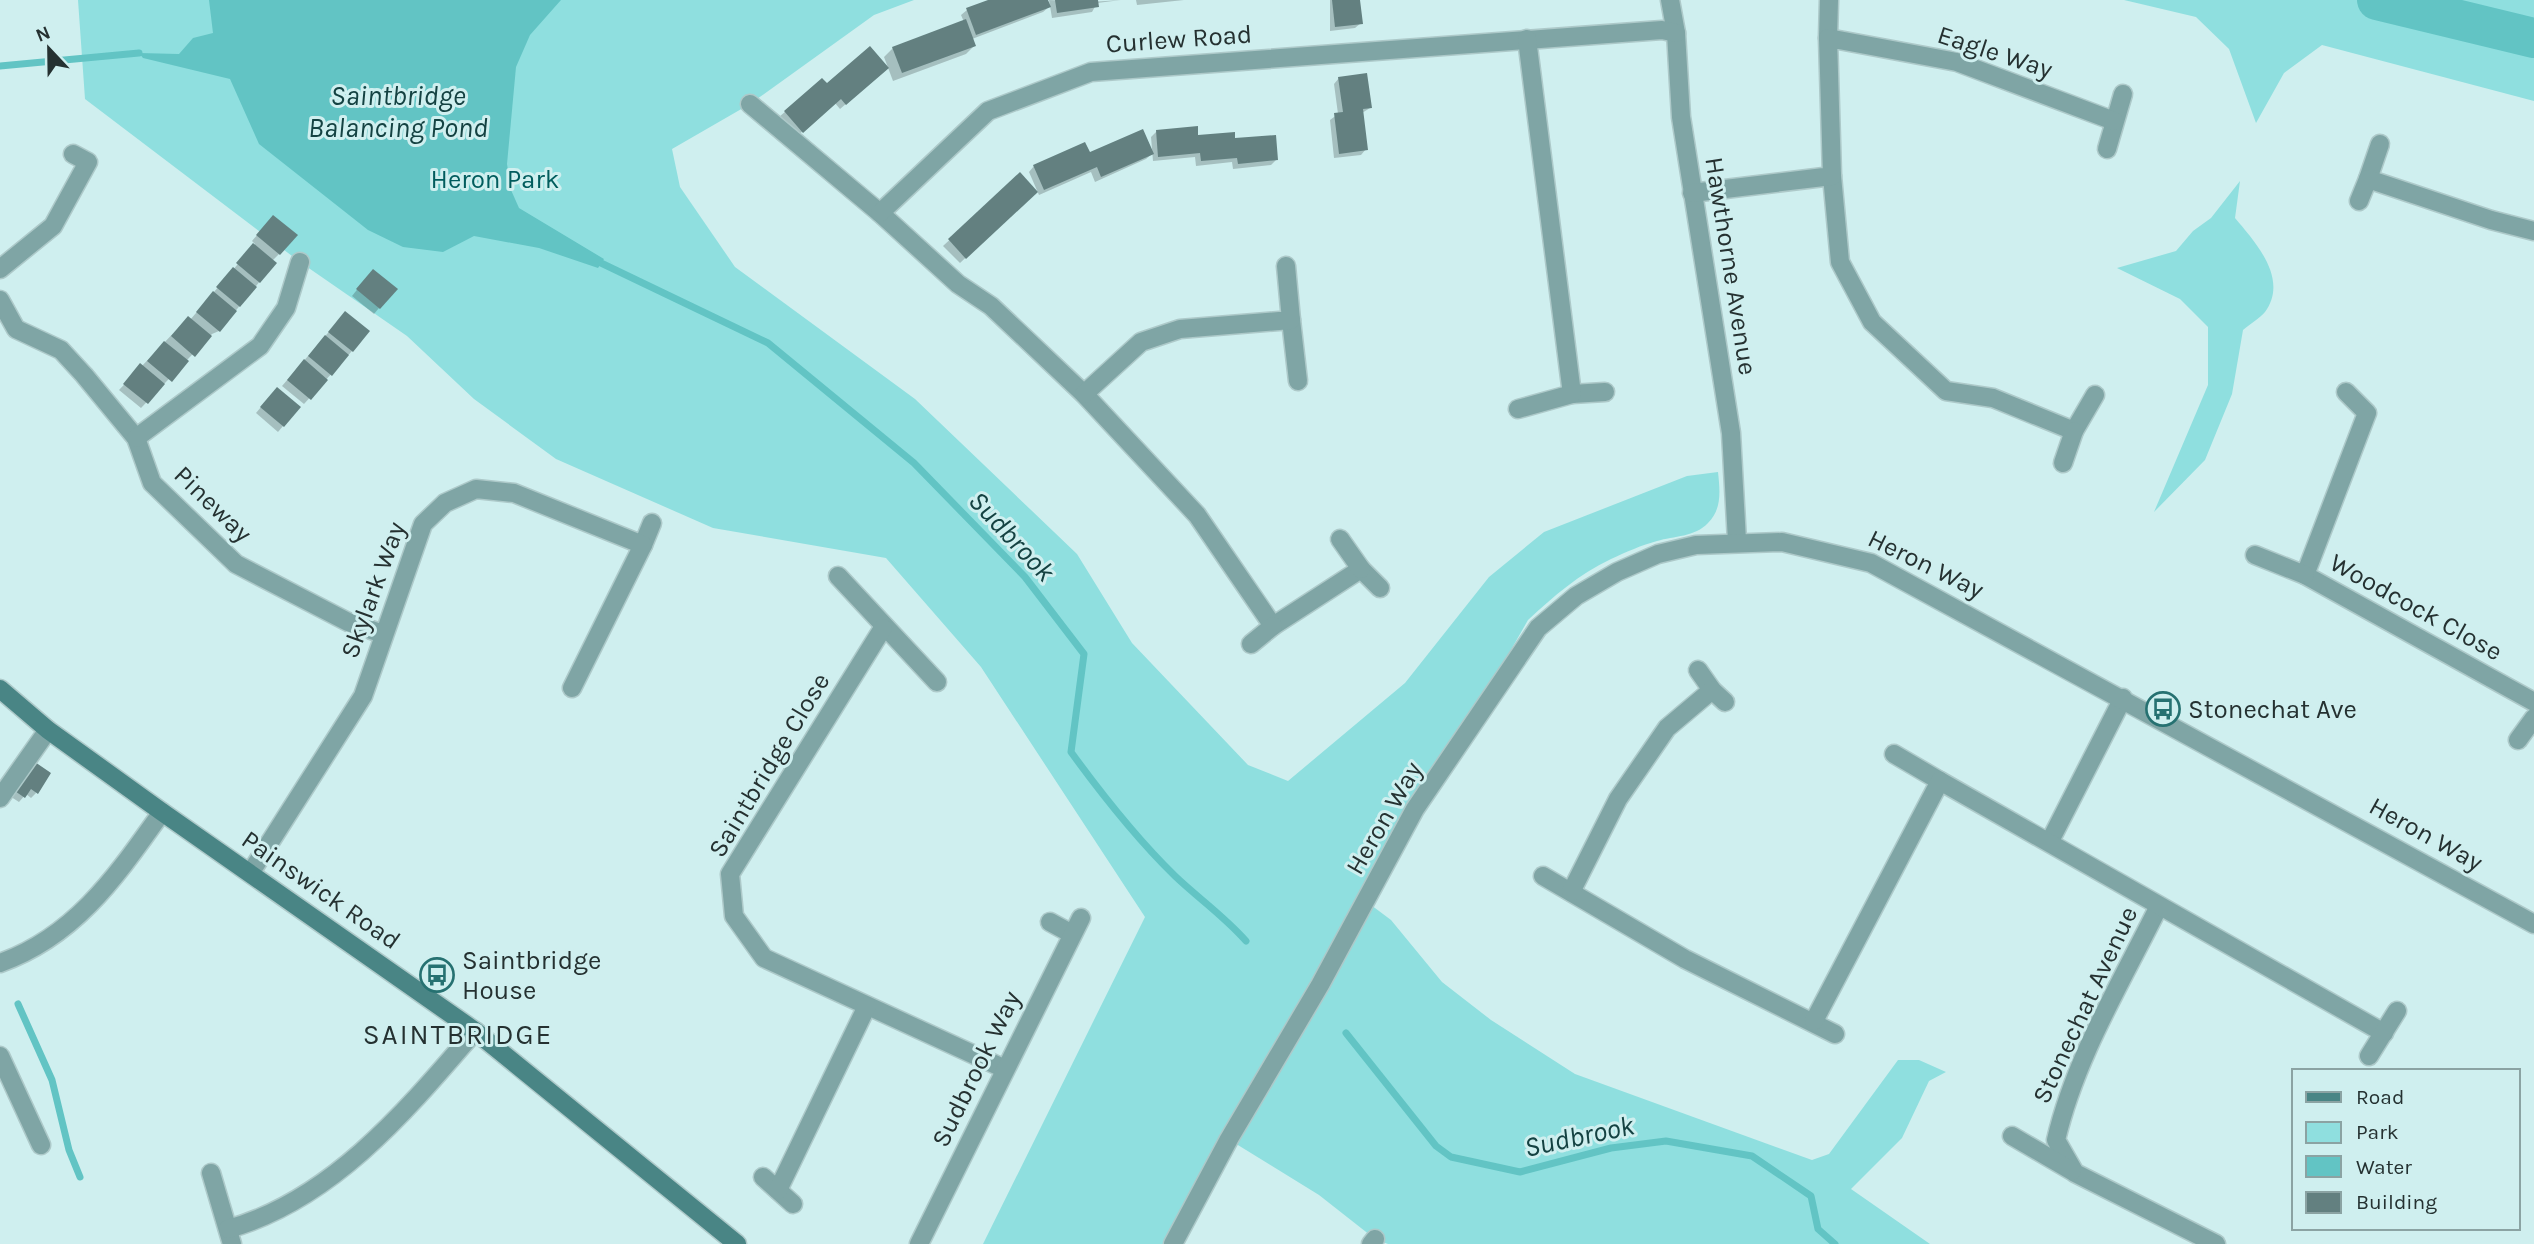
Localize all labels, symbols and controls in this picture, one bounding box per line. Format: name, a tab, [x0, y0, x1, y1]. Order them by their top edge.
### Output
north arrow	[14, 14, 84, 84]
street label: Curlew Road	[1105, 18, 1253, 60]
street label: Eagle Way	[1934, 19, 2056, 85]
text: N	[33, 21, 53, 47]
water label: Saintbridge Balancing Pond	[308, 79, 488, 144]
street label: Hawthorne Avenue	[1698, 155, 1764, 377]
park label: Heron Park	[431, 164, 559, 195]
street label: Pineway	[168, 459, 258, 549]
water label: Sudbrook	[962, 484, 1063, 589]
street label: Skylark Way	[334, 518, 412, 662]
street label: Heron Way	[1863, 523, 1989, 605]
street label: Woodcock Close	[2324, 547, 2508, 667]
street label: Saintbridge Close	[702, 667, 836, 863]
bus stop icon: Stonechat Ave	[2144, 690, 2182, 728]
place label: Stonechat Ave	[2188, 694, 2357, 725]
street label: Heron Way	[1339, 756, 1429, 880]
street label: Heron Way	[2364, 790, 2488, 878]
street label: Painswick Road	[236, 824, 406, 956]
street label: Stonechat Avenue	[2026, 902, 2144, 1108]
place label: Saintbridge House	[462, 945, 601, 1006]
bus stop icon: Saintbridge House	[418, 956, 456, 994]
street label: Sudbrook Way	[925, 986, 1027, 1152]
district label: SAINTBRIDGE	[363, 1018, 553, 1051]
legend	[2292, 1069, 2520, 1230]
text: Road	[2356, 1085, 2404, 1109]
water label: Sudbrook	[1521, 1108, 1638, 1164]
text: Park	[2356, 1120, 2399, 1144]
text: Water	[2356, 1155, 2412, 1179]
text: Building	[2356, 1190, 2437, 1214]

